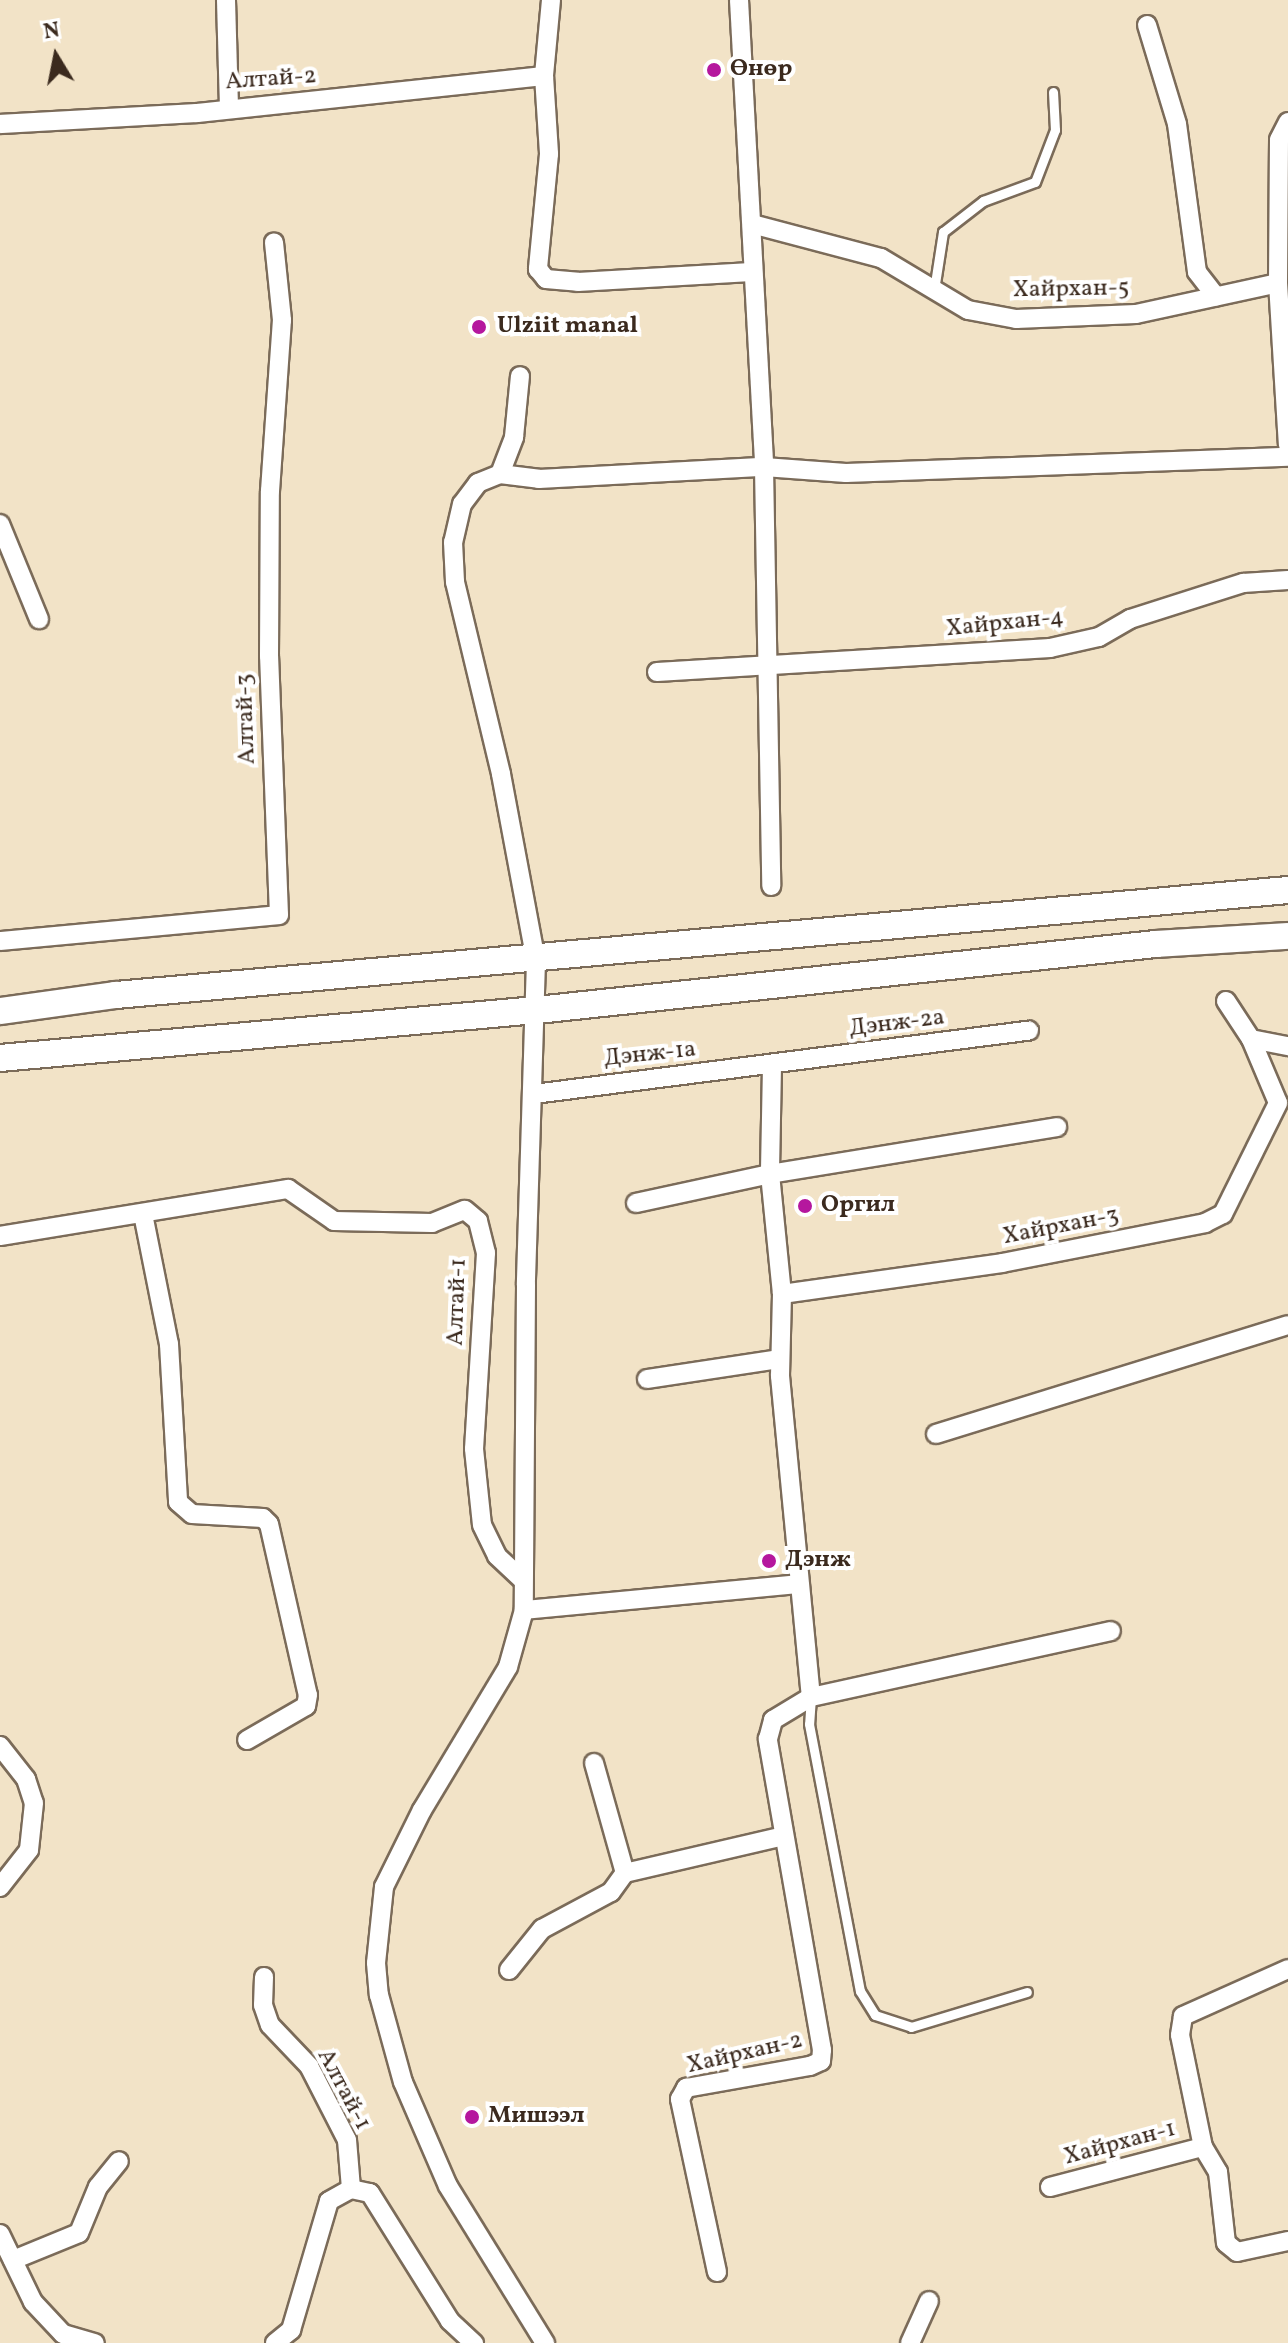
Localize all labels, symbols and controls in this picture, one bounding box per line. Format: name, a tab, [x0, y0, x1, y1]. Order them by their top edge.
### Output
text: N	[41, 15, 62, 49]
north arrow	[16, 16, 96, 96]
place label: Өнөр	[730, 56, 792, 84]
marker: Өнөр	[705, 61, 723, 79]
street label: Алтай-2	[224, 62, 318, 98]
street label: Хайрхан-5	[1012, 275, 1130, 305]
place label: Ulziit manal	[497, 313, 638, 341]
marker: Ulziit manal	[468, 316, 490, 338]
street label: Хайрхан-4	[945, 604, 1065, 644]
street label: Алтай-3	[231, 673, 263, 765]
street label: Дэнж-2а	[848, 1004, 946, 1044]
street label: Дэнж-1а	[603, 1036, 697, 1074]
place label: Оргил	[821, 1192, 895, 1220]
marker: Оргил	[796, 1197, 814, 1215]
street label: Хайрхан-3	[1001, 1202, 1121, 1252]
street label: Алтай-1	[442, 1258, 474, 1346]
place label: Дэнж	[785, 1547, 851, 1575]
marker: Дэнж	[760, 1552, 778, 1570]
street label: Хайрхан-2	[684, 2027, 806, 2081]
street label: Алтай-1	[310, 2044, 376, 2136]
place label: Мишээл	[488, 2103, 585, 2131]
marker: Мишээл	[463, 2108, 481, 2126]
street label: Хайрхан-1	[1061, 2115, 1179, 2173]

